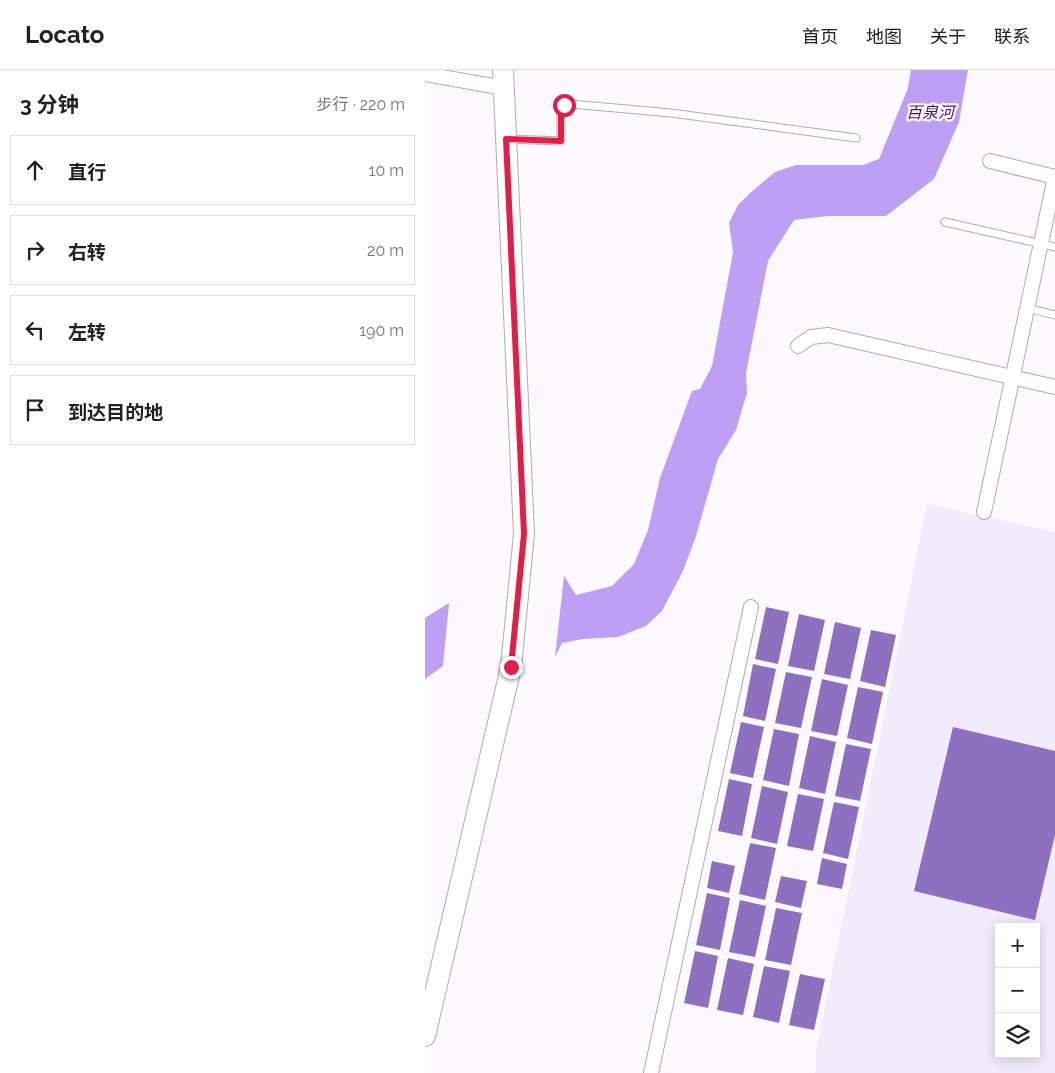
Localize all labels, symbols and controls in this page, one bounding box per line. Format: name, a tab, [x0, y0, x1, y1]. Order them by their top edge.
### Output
text: Locato	[25, 20, 104, 49]
text: 首页	[802, 26, 838, 47]
text: 地图	[866, 26, 902, 47]
text: 关于	[930, 26, 966, 47]
text: 联系	[994, 26, 1030, 47]
text: 3 分钟	[20, 92, 79, 117]
route start	[553, 94, 576, 117]
text: 步行 · 220 m	[317, 95, 405, 114]
water label: 百泉河	[906, 103, 957, 122]
icon: ahead	[21, 156, 49, 184]
text: 直行	[68, 161, 106, 183]
text: 10 m	[369, 161, 404, 180]
icon: right	[21, 236, 49, 264]
text: 右转	[68, 241, 106, 263]
text: 20 m	[367, 241, 404, 260]
icon: left	[21, 316, 49, 344]
text: 左转	[68, 321, 106, 343]
text: 190 m	[359, 321, 404, 340]
icon: arrive	[21, 396, 49, 424]
text: 到达目的地	[68, 401, 163, 423]
route end	[500, 656, 523, 679]
map controls	[995, 923, 1040, 1058]
button: +	[995, 923, 1040, 968]
button: −	[995, 968, 1040, 1013]
button: layers	[995, 1013, 1040, 1058]

